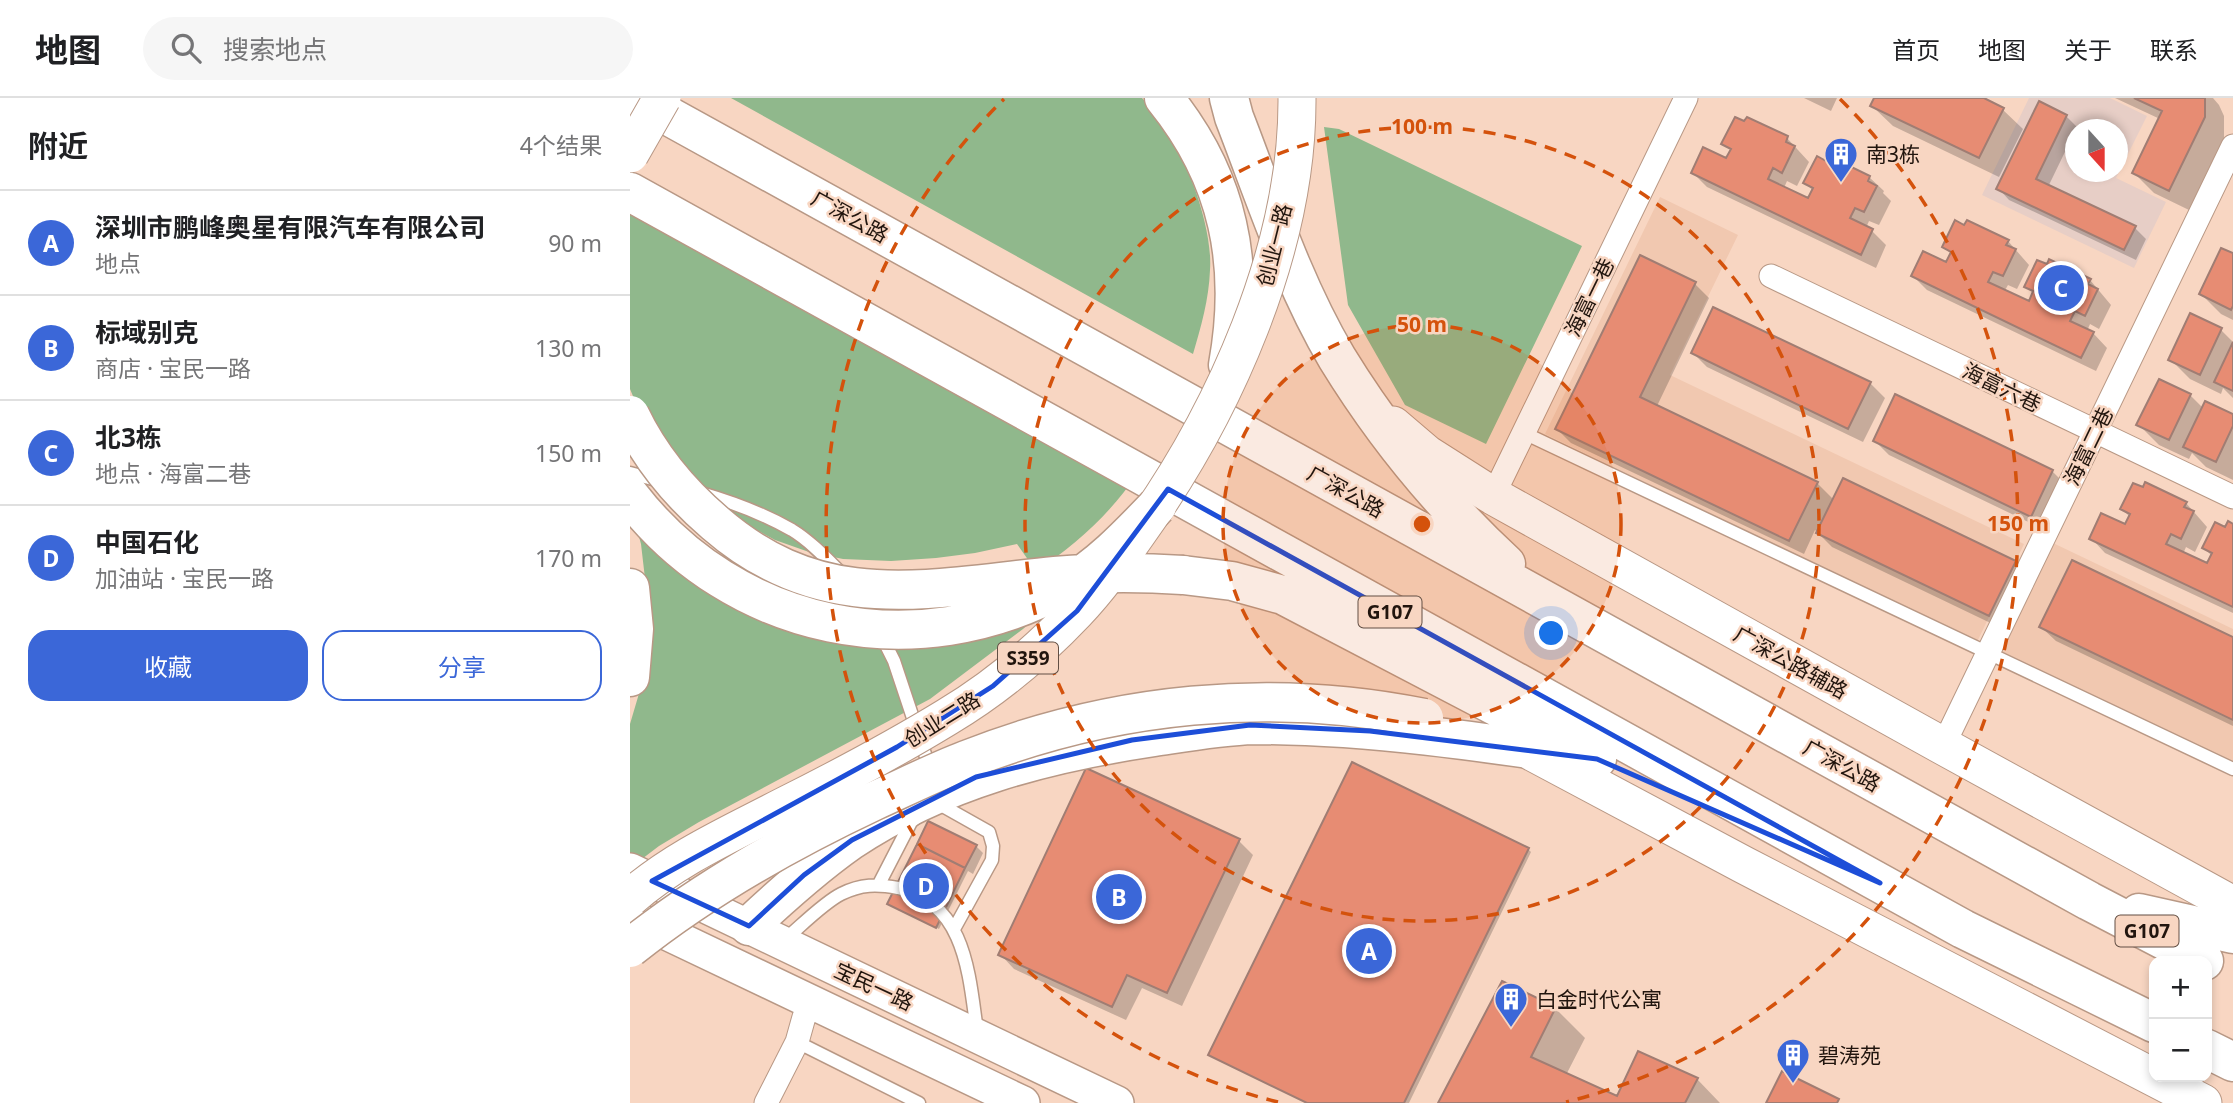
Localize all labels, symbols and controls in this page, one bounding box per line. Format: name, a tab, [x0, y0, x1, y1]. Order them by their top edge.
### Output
search box	[143, 17, 633, 80]
text: 地图	[35, 27, 101, 72]
icon: search	[167, 29, 205, 67]
text: 搜索地点	[223, 31, 327, 67]
text: 首页	[1892, 33, 1940, 66]
text: 地图	[1978, 33, 2026, 66]
text: 关于	[2064, 33, 2112, 66]
text: 联系	[2150, 33, 2198, 66]
text: 100 m	[1391, 112, 1453, 140]
north arrow	[2065, 119, 2128, 182]
text: 附近	[28, 125, 88, 166]
text: 4个结果	[520, 129, 602, 161]
building icon: 南3栋	[1822, 135, 1860, 184]
place label: 南3栋	[1866, 140, 1920, 168]
street label: 广深公路	[806, 183, 894, 249]
street label: 创业一路	[1250, 201, 1298, 289]
text: 深圳市鹏峰奥星有限汽车有限公司	[95, 209, 485, 245]
text: A	[43, 227, 59, 259]
text: 90 m	[548, 227, 602, 259]
text: 地点	[95, 247, 141, 279]
street label: 海富一巷	[1558, 253, 1620, 341]
pin: C	[2038, 262, 2084, 314]
text: 50 m	[1397, 310, 1447, 338]
text: 标域别克	[95, 314, 199, 350]
text: B	[43, 332, 59, 364]
text: 130 m	[535, 332, 602, 364]
text: 商店 · 宝民一路	[95, 352, 251, 384]
street label: 海富六巷	[1958, 356, 2046, 418]
street label: 海富二巷	[2057, 402, 2119, 490]
text: 北3栋	[95, 419, 162, 455]
text: C	[44, 437, 58, 469]
text: 150 m	[535, 437, 602, 469]
text: 地点 · 海富二巷	[95, 457, 251, 489]
street label: 广深公路	[1302, 458, 1390, 524]
text: 150 m	[1987, 509, 2049, 537]
centre of rings	[1410, 512, 1434, 536]
text: 中国石化	[95, 524, 199, 560]
text: D	[43, 542, 59, 574]
text: 170 m	[535, 542, 602, 574]
text: 加油站 · 宝民一路	[95, 562, 274, 594]
road number: G107	[1358, 597, 1422, 628]
your location	[1534, 616, 1568, 650]
street label: 广深公路辅路	[1729, 619, 1853, 705]
button: 收藏	[28, 630, 308, 701]
button: 分享	[322, 630, 602, 701]
road number: S359	[998, 642, 1058, 674]
street label: 创业二路	[899, 685, 985, 753]
street label: 广深公路	[1798, 732, 1886, 798]
pin: D	[903, 860, 949, 912]
pin: B	[1096, 871, 1142, 923]
road number: G107	[2116, 916, 2178, 946]
pin: A	[1346, 925, 1392, 977]
street label: 宝民一路	[830, 956, 918, 1016]
map controls	[2149, 956, 2212, 1082]
button: +	[2149, 956, 2212, 1019]
building icon: 白金时代公寓	[1492, 980, 1530, 1029]
place label: 白金时代公寓	[1536, 985, 1662, 1013]
button: −	[2149, 1019, 2212, 1082]
building icon: 碧涛苑	[1774, 1036, 1812, 1085]
place label: 碧涛苑	[1818, 1041, 1881, 1069]

